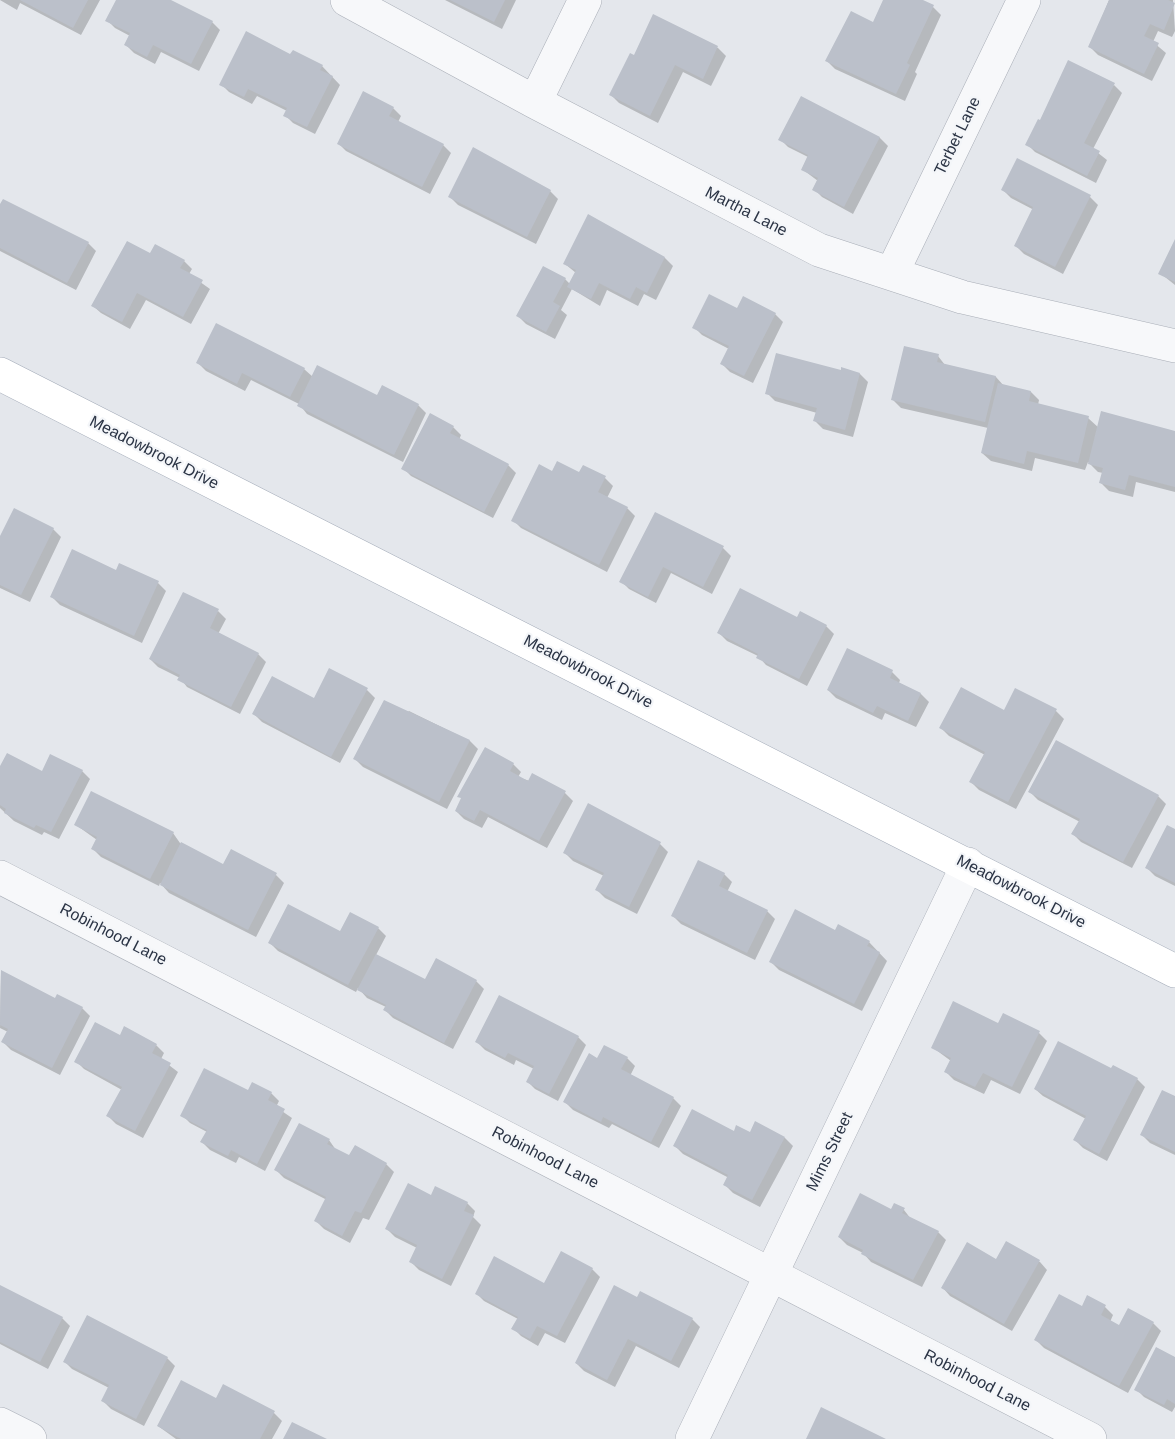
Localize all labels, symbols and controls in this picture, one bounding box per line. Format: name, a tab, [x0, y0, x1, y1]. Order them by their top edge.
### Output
street label: Terbet Lane	[931, 94, 985, 178]
street label: Martha Lane	[702, 183, 790, 241]
street label: Meadowbrook Drive	[86, 412, 222, 494]
street label: Meadowbrook Drive	[520, 631, 656, 713]
street label: Meadowbrook Drive	[953, 851, 1089, 933]
street label: Robinhood Lane	[56, 900, 170, 970]
street label: Mims Street	[803, 1109, 857, 1195]
street label: Robinhood Lane	[488, 1123, 602, 1193]
street label: Robinhood Lane	[920, 1346, 1034, 1416]

